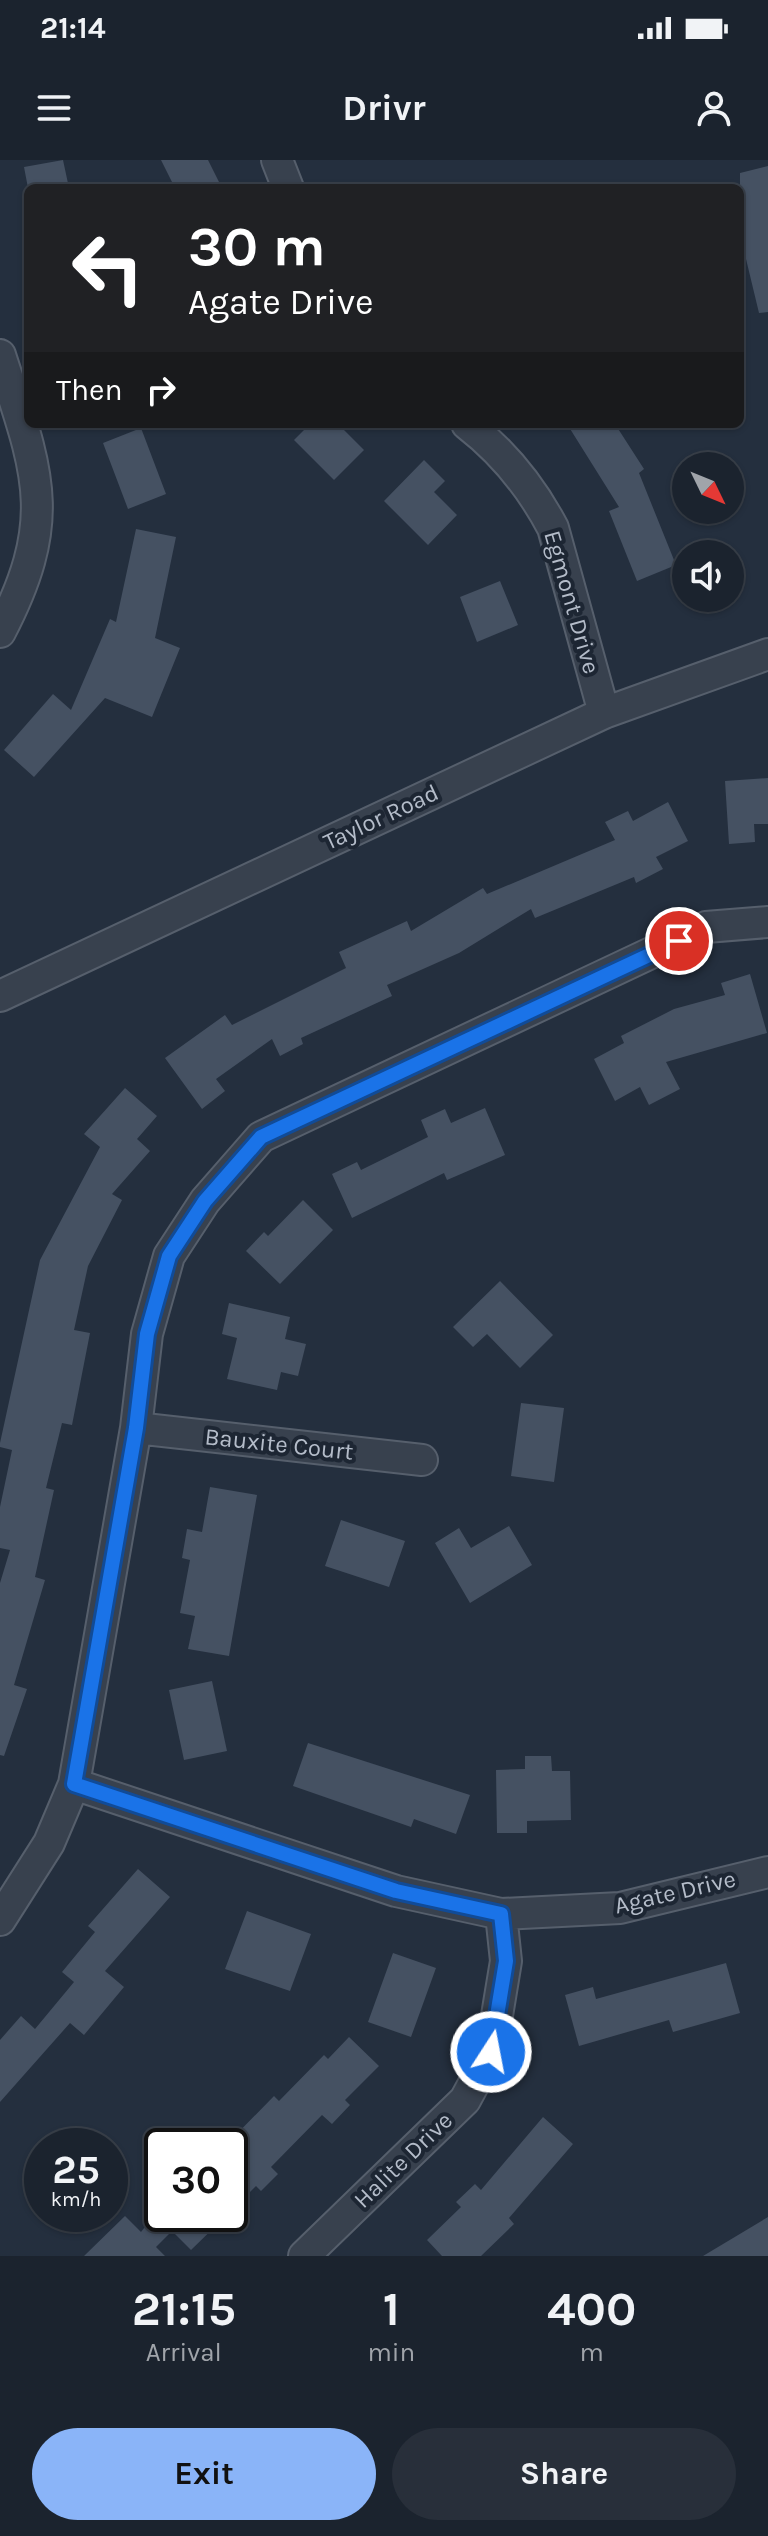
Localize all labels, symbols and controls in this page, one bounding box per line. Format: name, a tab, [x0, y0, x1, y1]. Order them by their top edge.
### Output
text: 21:14	[40, 10, 105, 46]
icon: menu	[32, 86, 76, 130]
icon: person	[692, 86, 736, 130]
text: Drivr	[342, 87, 426, 129]
text: 30 m	[188, 214, 326, 279]
icon: left	[56, 216, 160, 320]
text: Agate Drive	[188, 281, 373, 323]
icon: right	[139, 368, 183, 412]
text: Then	[56, 372, 123, 408]
north arrow	[672, 452, 744, 524]
map controls	[672, 452, 744, 612]
street label: Egmont Drive	[538, 527, 606, 677]
button: sound	[672, 540, 744, 612]
street label: Taylor Road	[319, 778, 443, 856]
pin	[645, 907, 713, 975]
icon: arrive	[657, 919, 701, 963]
street label: Bauxite Court	[203, 1422, 355, 1466]
street label: Agate Drive	[612, 1864, 738, 1920]
position arrow	[449, 2010, 533, 2094]
street label: Halite Drive	[348, 2106, 458, 2214]
speed limit sign: 30	[144, 2128, 248, 2232]
text: 25	[52, 2146, 100, 2193]
text: km/h	[51, 2188, 101, 2211]
text: 21:15	[132, 2281, 236, 2337]
text: 1	[383, 2281, 400, 2337]
text: 400	[547, 2281, 636, 2337]
text: Arrival	[146, 2337, 222, 2368]
text: min	[368, 2337, 415, 2368]
text: m	[579, 2337, 604, 2368]
button: Exit	[32, 2428, 376, 2520]
button: Share	[392, 2428, 736, 2520]

